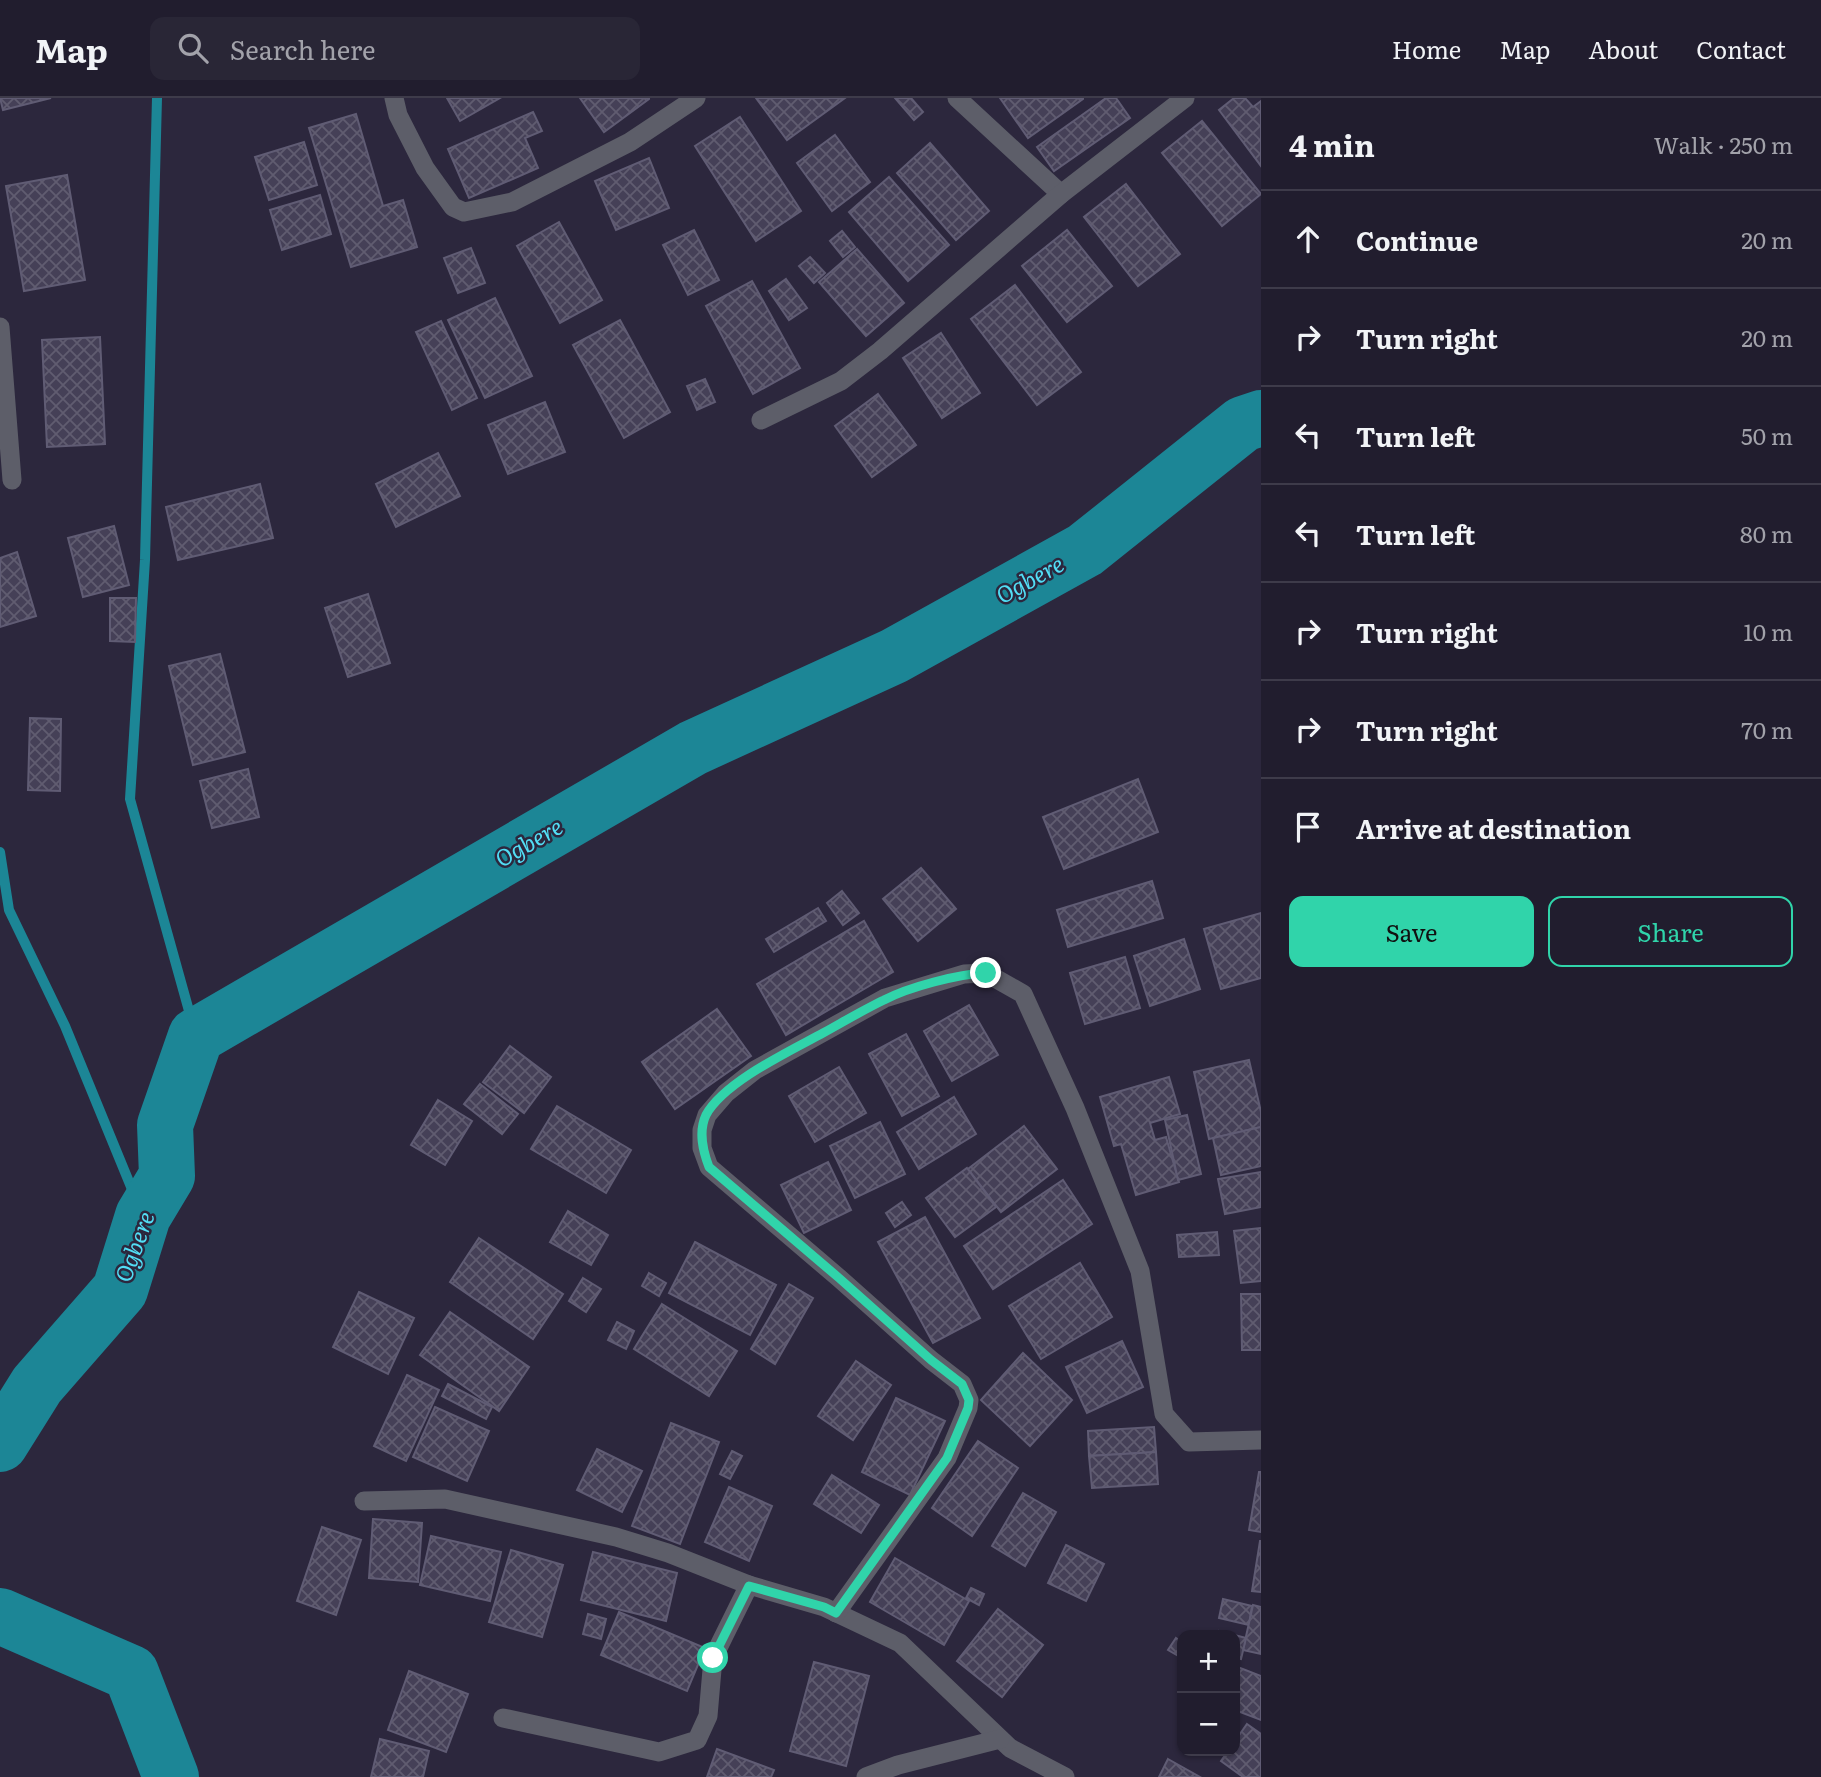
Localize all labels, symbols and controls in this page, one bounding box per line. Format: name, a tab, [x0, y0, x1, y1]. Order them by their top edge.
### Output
search box	[150, 17, 640, 80]
text: Map	[35, 24, 108, 73]
icon: search	[174, 29, 212, 67]
text: Search here	[230, 29, 376, 68]
text: Home	[1392, 31, 1461, 66]
text: Map	[1499, 31, 1550, 66]
text: About	[1588, 31, 1658, 66]
text: Contact	[1696, 31, 1786, 66]
text: 4 min	[1289, 122, 1375, 166]
text: Walk · 250 m	[1654, 127, 1793, 161]
icon: ahead	[1289, 220, 1327, 258]
text: Continue	[1356, 220, 1478, 259]
text: 20 m	[1741, 222, 1793, 256]
icon: right	[1289, 318, 1327, 356]
text: Turn right	[1356, 318, 1498, 357]
text: 20 m	[1741, 320, 1793, 354]
icon: left	[1289, 416, 1327, 454]
text: Turn left	[1356, 416, 1475, 455]
text: 50 m	[1741, 418, 1793, 452]
icon: left	[1289, 514, 1327, 552]
text: Turn left	[1356, 514, 1475, 553]
text: 80 m	[1740, 516, 1793, 550]
water label: Ogbere	[989, 546, 1069, 611]
icon: right	[1289, 612, 1327, 650]
text: Turn right	[1356, 612, 1498, 651]
text: 10 m	[1743, 614, 1793, 648]
icon: right	[1289, 710, 1327, 748]
text: Turn right	[1356, 710, 1498, 749]
text: 70 m	[1741, 712, 1793, 746]
water label: Ogbere	[488, 808, 568, 874]
icon: arrive	[1289, 808, 1327, 846]
text: Arrive at destination	[1356, 808, 1631, 847]
button: Save	[1289, 896, 1534, 967]
button: Share	[1548, 896, 1793, 967]
route end	[970, 957, 1001, 988]
water label: Ogbere	[105, 1206, 162, 1286]
map controls	[1177, 1630, 1240, 1756]
button: +	[1177, 1630, 1240, 1693]
route start	[697, 1642, 728, 1673]
button: −	[1177, 1693, 1240, 1756]

